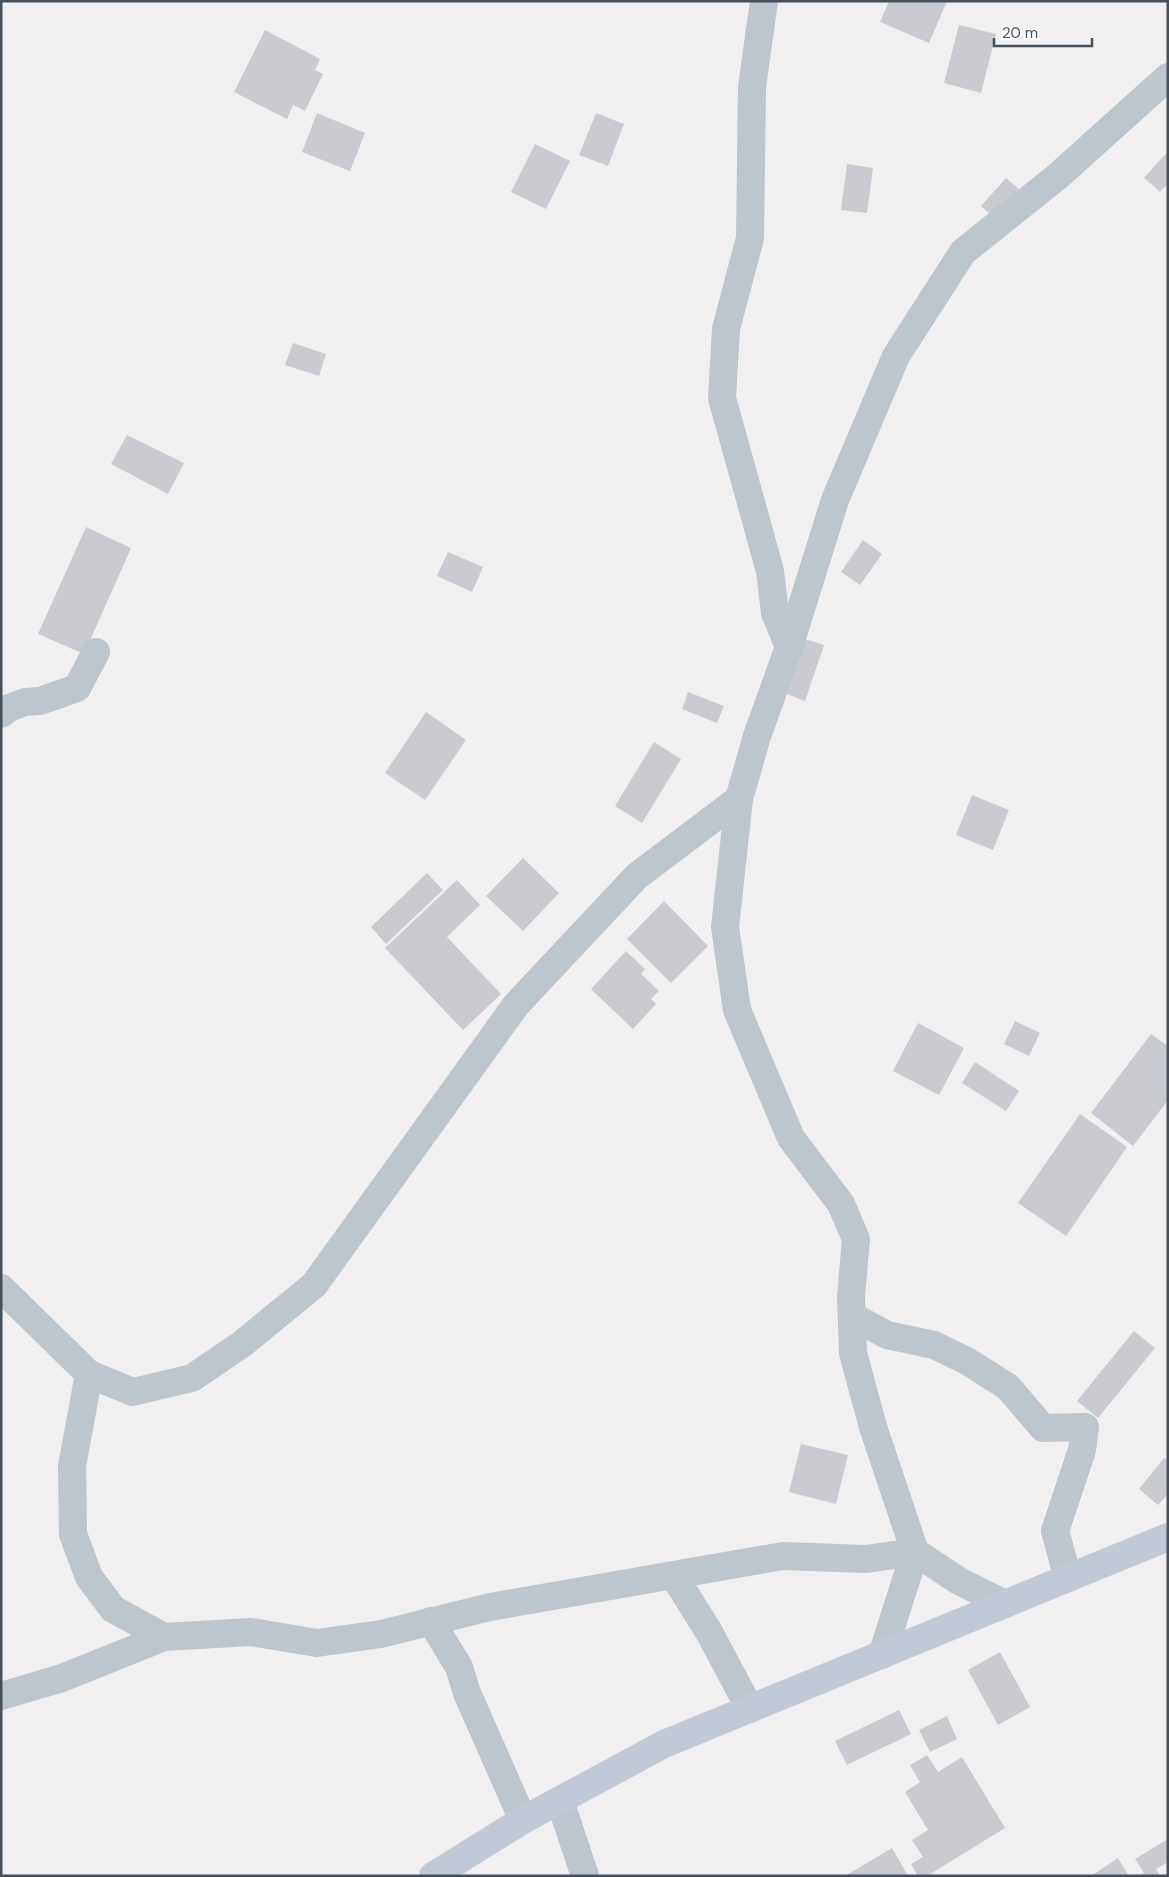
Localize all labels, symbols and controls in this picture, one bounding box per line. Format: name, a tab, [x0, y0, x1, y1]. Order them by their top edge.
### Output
scale bar	[994, 15, 1092, 47]
text: 20 m	[1002, 23, 1038, 43]

